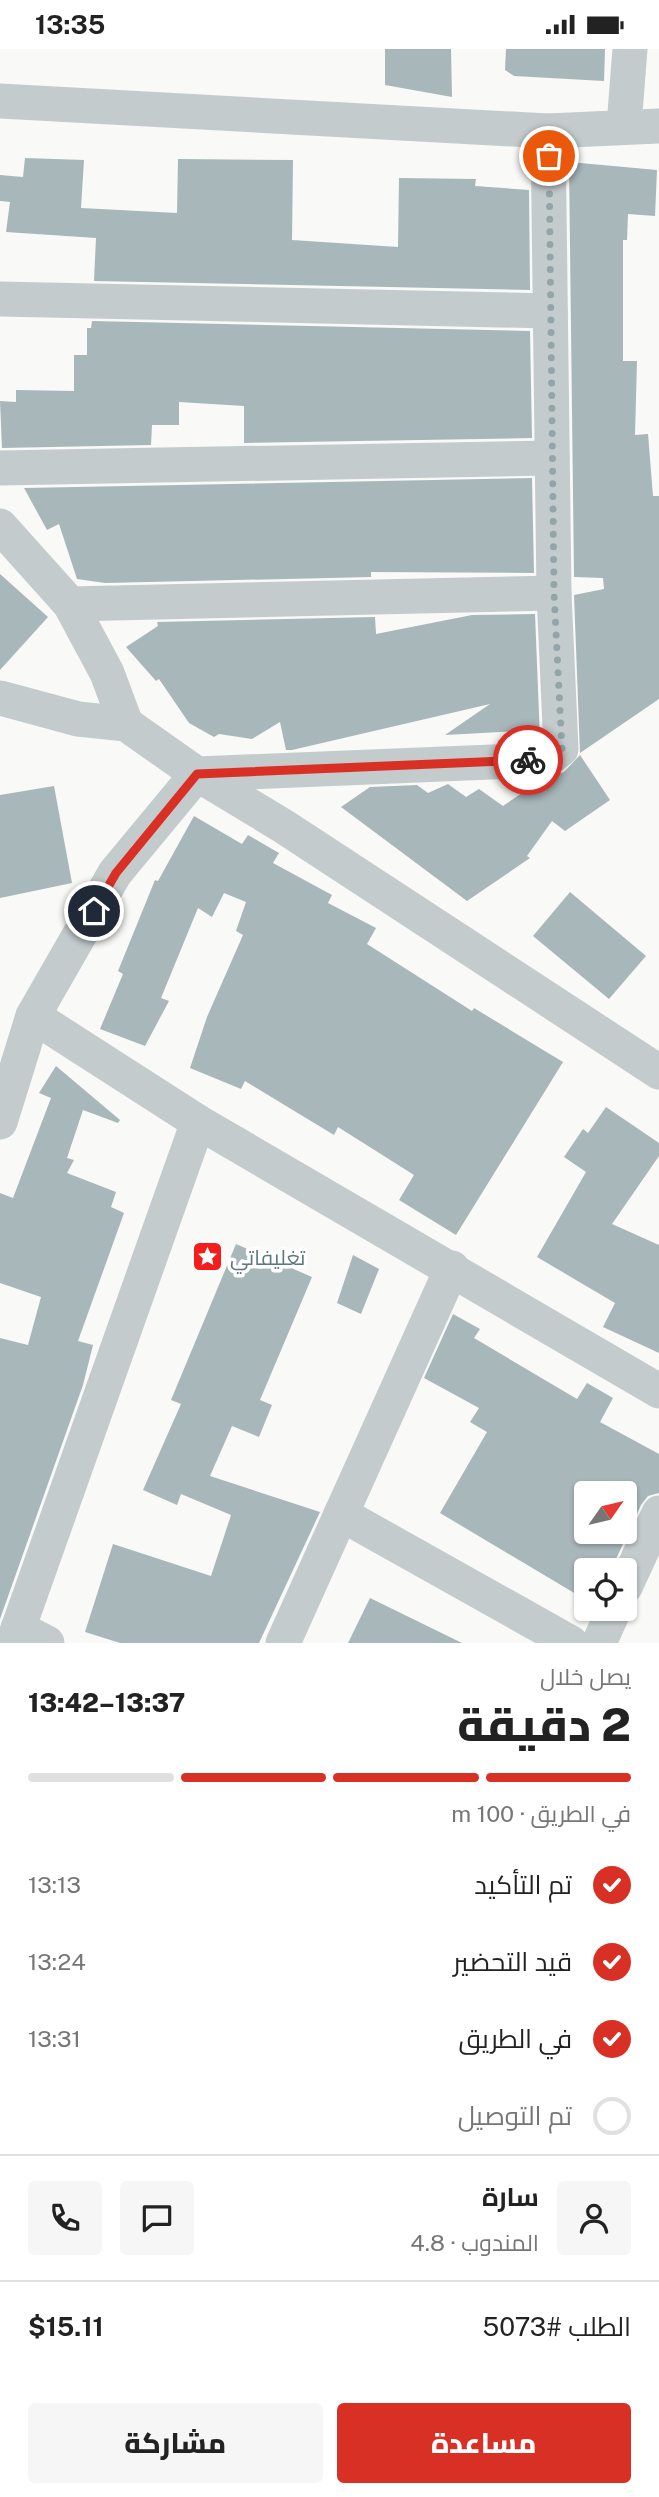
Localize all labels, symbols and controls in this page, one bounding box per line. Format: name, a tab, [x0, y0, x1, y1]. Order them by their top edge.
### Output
text: 13:35	[35, 9, 105, 40]
pin	[519, 126, 579, 186]
icon: bag	[530, 137, 568, 175]
courier	[493, 725, 563, 795]
icon: bike	[509, 741, 547, 779]
pin	[64, 881, 124, 941]
icon: home	[75, 892, 113, 930]
place icon: تغليفاتي	[190, 1240, 224, 1274]
place label: تغليفاتي	[230, 1245, 306, 1274]
north arrow	[574, 1481, 637, 1543]
map controls	[574, 1481, 637, 1621]
button: locate	[574, 1558, 637, 1621]
text: يصل خلال	[540, 1663, 631, 1690]
text: 13:37–13:42	[28, 1687, 185, 1718]
text: 2 دقيقة	[457, 1697, 631, 1751]
text: في الطريق · 100 m	[451, 1800, 631, 1827]
icon: check	[593, 1866, 631, 1904]
text: تم التأكيد	[474, 1869, 572, 1900]
text: 13:13	[28, 1871, 81, 1898]
icon: check	[593, 1943, 631, 1981]
text: قيد التحضير	[453, 1946, 572, 1977]
text: 13:24	[28, 1948, 86, 1975]
icon: check	[593, 2020, 631, 2058]
text: في الطريق	[458, 2023, 572, 2054]
text: 13:31	[28, 2025, 81, 2052]
text: تم التوصيل	[458, 2100, 572, 2131]
button: phone	[28, 2181, 102, 2255]
button: chat	[120, 2181, 194, 2255]
text: سارة	[482, 2181, 539, 2212]
button: person	[557, 2181, 631, 2255]
text: المندوب · 4.8	[410, 2229, 539, 2256]
text: $15.11	[28, 2311, 104, 2342]
text: الطلب #5073	[483, 2311, 631, 2342]
button: مشاركة	[28, 2403, 323, 2483]
button: مساعدة	[337, 2403, 631, 2483]

